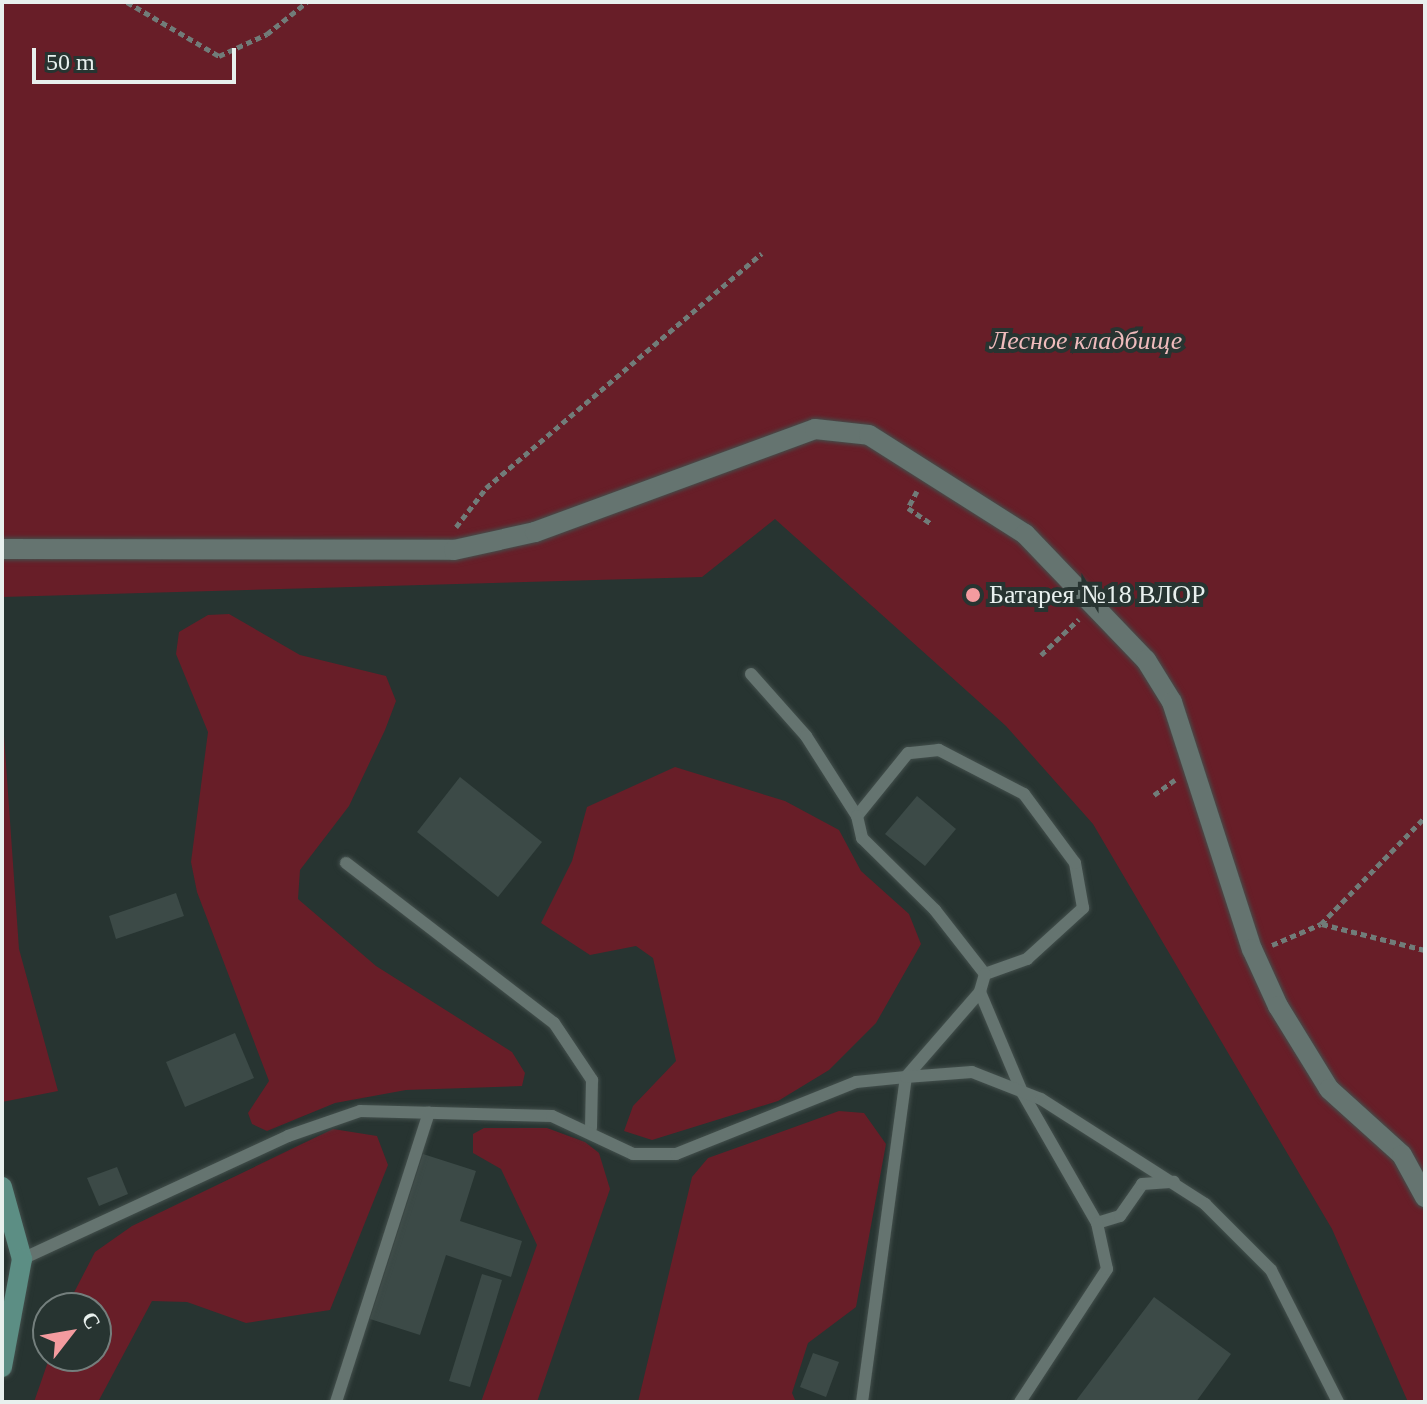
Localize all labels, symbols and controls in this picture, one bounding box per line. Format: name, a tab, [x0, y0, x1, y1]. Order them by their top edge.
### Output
scale bar	[36, 32, 240, 82]
text: 50 m	[46, 49, 95, 75]
park label: Лесное кладбище	[990, 325, 1182, 357]
place label: Батарея №18 ВЛОР	[989, 579, 1206, 611]
marker: Батарея №18 ВЛОР	[964, 586, 982, 604]
north arrow	[32, 1292, 112, 1372]
text: С	[76, 1307, 106, 1334]

